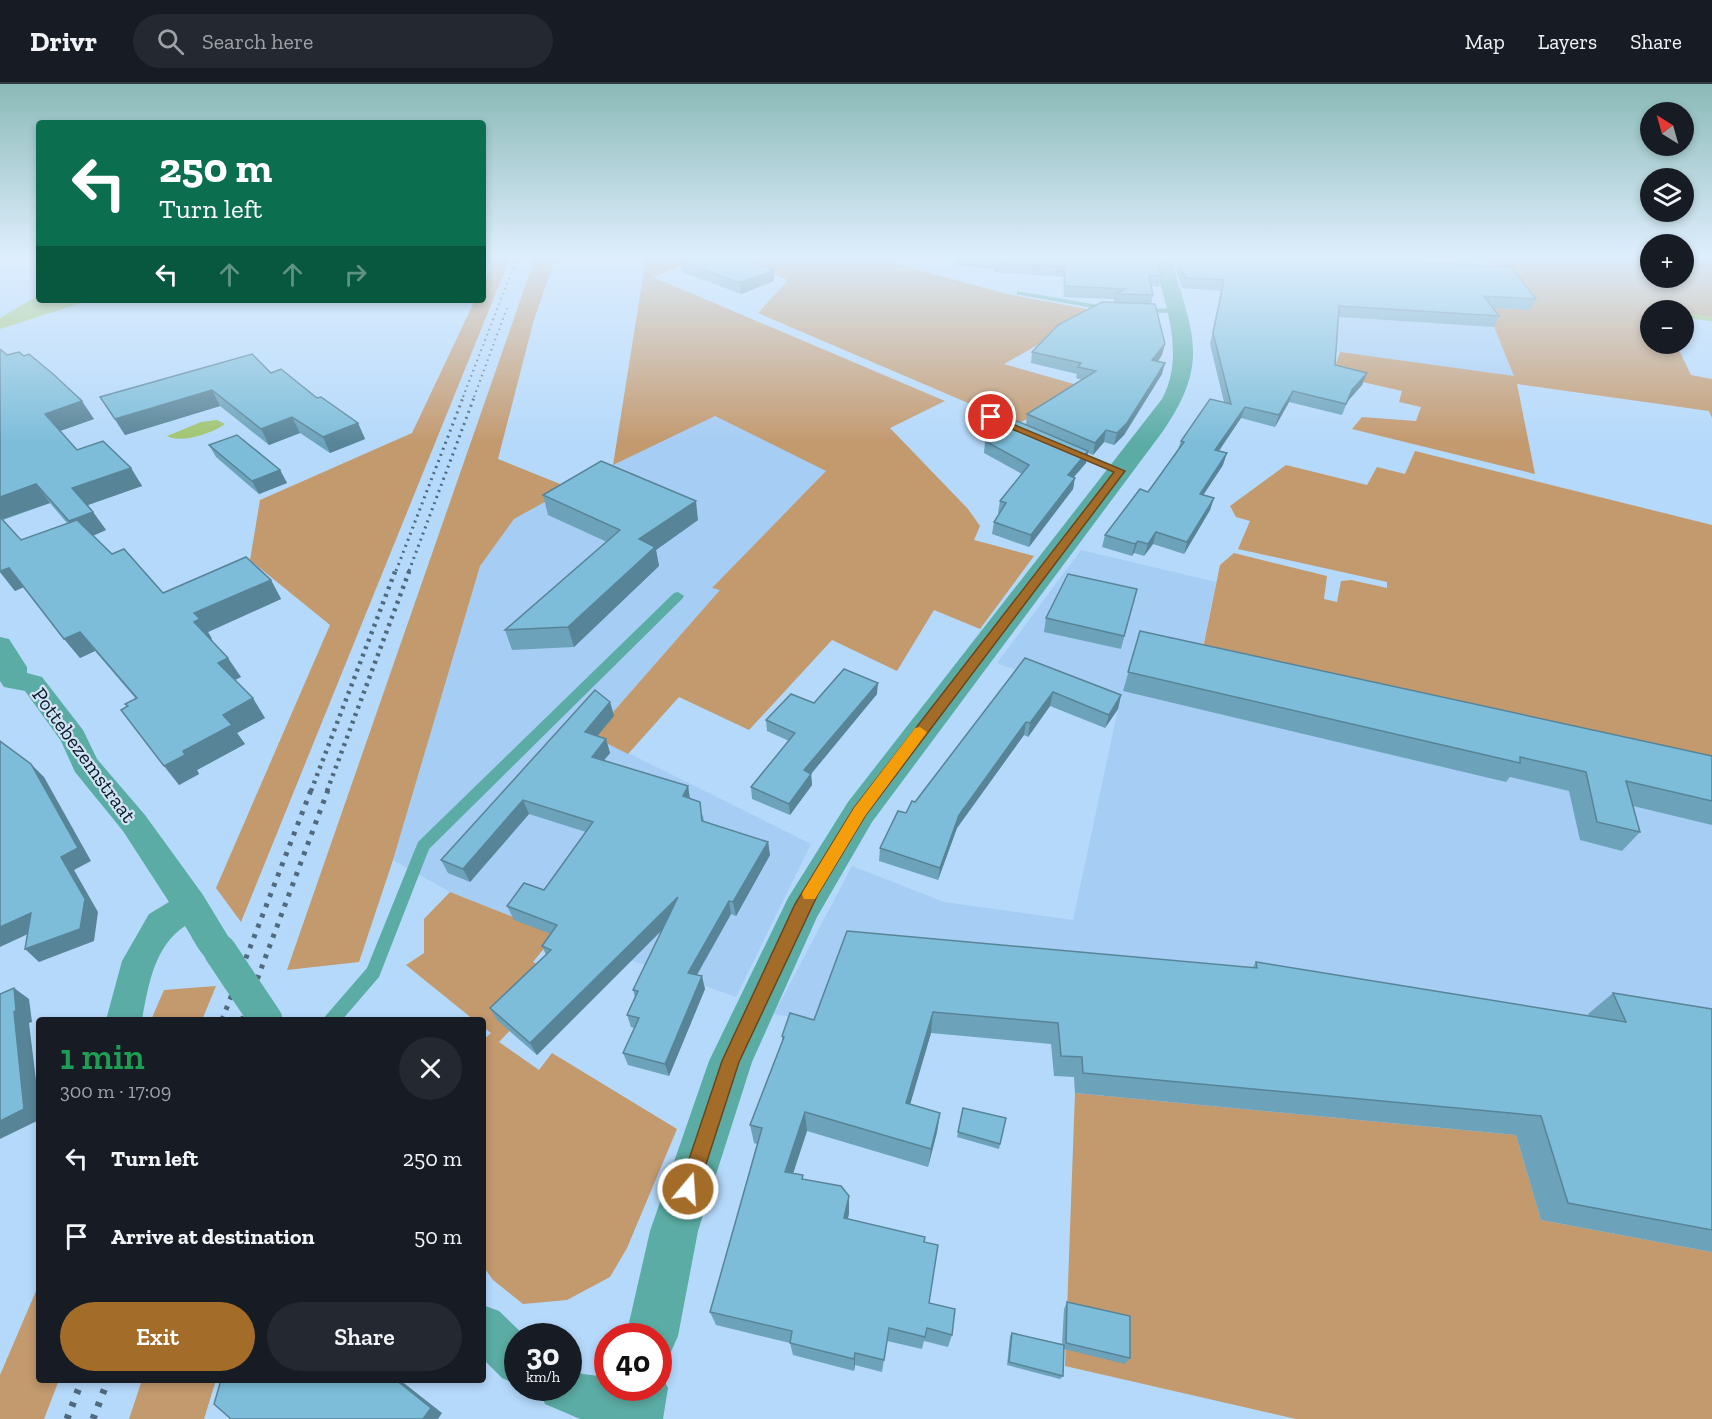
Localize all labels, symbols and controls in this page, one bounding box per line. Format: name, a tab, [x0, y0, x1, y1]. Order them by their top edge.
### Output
search box	[133, 14, 553, 68]
text: Drivr	[30, 25, 97, 58]
icon: search	[154, 25, 187, 58]
text: Search here	[202, 28, 313, 55]
text: Map	[1465, 29, 1505, 54]
text: Layers	[1538, 29, 1597, 54]
text: Share	[1630, 29, 1682, 54]
north arrow	[1640, 102, 1694, 156]
map controls	[1640, 102, 1694, 354]
text: 250 m	[159, 142, 272, 193]
icon: left	[60, 144, 138, 222]
button: layers	[1640, 168, 1694, 222]
text: Turn left	[159, 193, 262, 225]
button: +	[1640, 234, 1694, 288]
icon: left	[150, 258, 183, 291]
icon: ahead	[213, 258, 246, 291]
icon: ahead	[276, 258, 309, 291]
icon: right	[339, 258, 372, 291]
button: −	[1640, 300, 1694, 354]
pin	[965, 391, 1016, 442]
icon: arrive	[974, 400, 1007, 433]
street label: Pottebezemstraat	[27, 682, 142, 827]
text: 1 min	[60, 1035, 145, 1078]
button: close	[399, 1037, 462, 1100]
text: 300 m · 17:09	[60, 1079, 171, 1103]
icon: left	[60, 1142, 93, 1175]
text: Turn left	[111, 1145, 198, 1172]
text: 250 m	[403, 1145, 462, 1172]
position arrow	[656, 1157, 720, 1221]
icon: arrive	[60, 1220, 93, 1253]
text: Arrive at destination	[111, 1223, 314, 1250]
text: 50 m	[414, 1223, 462, 1250]
button: Exit	[60, 1302, 255, 1371]
button: Share	[267, 1302, 462, 1371]
speed limit sign: 40	[594, 1323, 672, 1401]
text: 30	[526, 1337, 560, 1373]
text: km/h	[526, 1368, 560, 1386]

